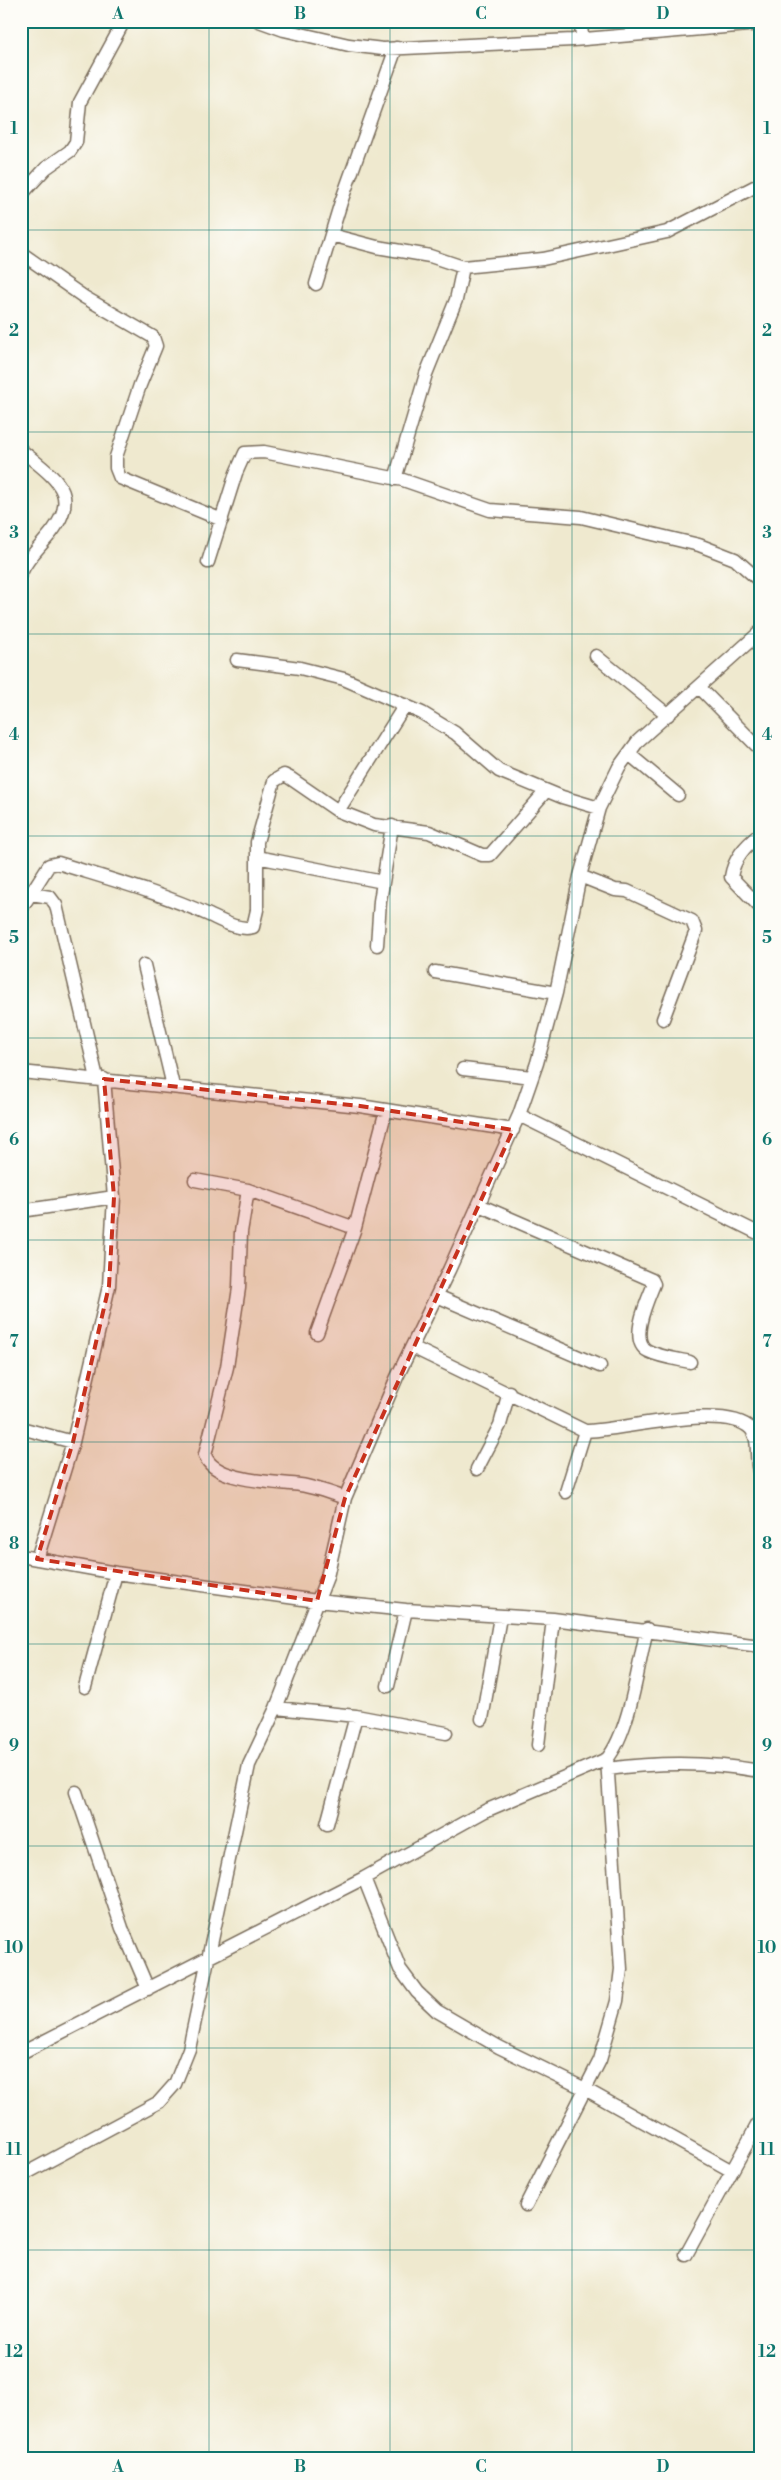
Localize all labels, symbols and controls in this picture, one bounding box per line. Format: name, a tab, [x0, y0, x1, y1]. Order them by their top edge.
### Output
text: A	[111, 4, 124, 24]
text: B	[294, 4, 306, 24]
text: C	[475, 4, 487, 24]
text: D	[657, 4, 670, 24]
text: 1	[10, 119, 18, 139]
text: 1	[763, 119, 771, 139]
text: 2	[9, 321, 19, 341]
text: 2	[762, 321, 772, 341]
text: 3	[9, 523, 19, 543]
text: 3	[762, 523, 772, 543]
text: 4	[9, 725, 20, 745]
text: 4	[762, 725, 773, 745]
text: 5	[9, 928, 19, 948]
text: 5	[762, 928, 772, 948]
text: 6	[9, 1130, 19, 1150]
text: 6	[762, 1130, 772, 1150]
text: 7	[9, 1332, 19, 1352]
text: 7	[762, 1332, 772, 1352]
text: 8	[9, 1534, 19, 1554]
text: 8	[762, 1534, 772, 1554]
text: 9	[9, 1736, 19, 1756]
text: 9	[762, 1736, 772, 1756]
text: 10	[5, 1938, 23, 1958]
text: 10	[758, 1938, 776, 1958]
text: 11	[6, 2140, 22, 2160]
text: 11	[759, 2140, 775, 2160]
text: 12	[5, 2342, 23, 2362]
text: 12	[758, 2342, 776, 2362]
text: A	[111, 2457, 124, 2477]
text: B	[294, 2457, 306, 2477]
text: C	[475, 2457, 487, 2477]
text: D	[657, 2457, 670, 2477]

